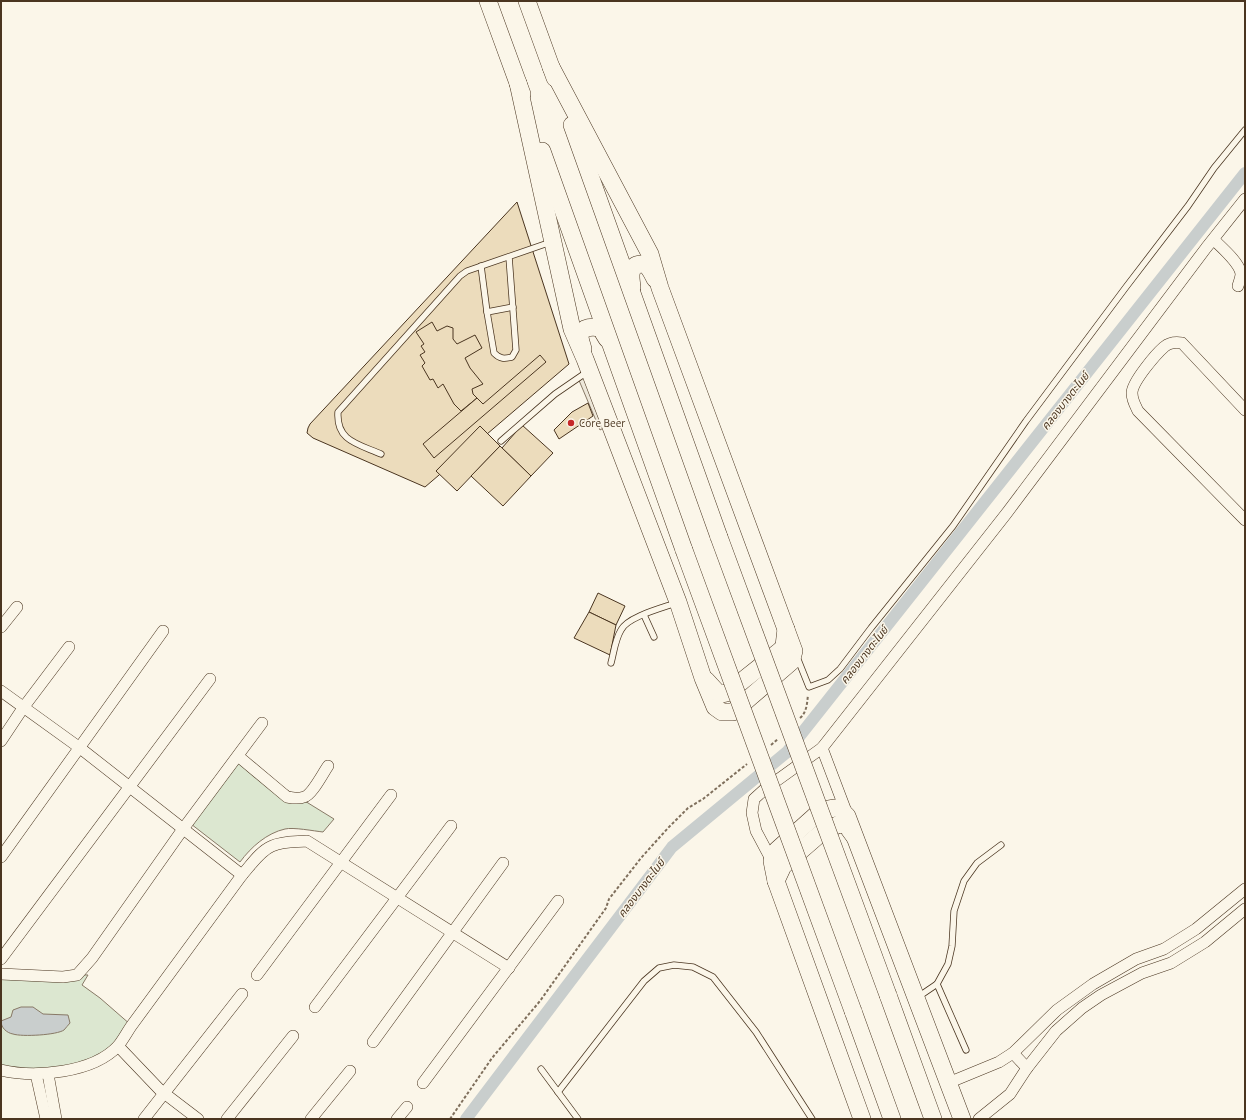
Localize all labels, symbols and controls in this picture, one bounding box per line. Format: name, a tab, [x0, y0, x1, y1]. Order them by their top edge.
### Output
water label: คลองบางตะไนย์	[1037, 367, 1093, 433]
place label: Core Beer	[579, 416, 625, 430]
marker: Core Beer	[566, 418, 576, 428]
water label: คลองบางตะไนย์	[836, 621, 892, 687]
water label: คลองบางตะไนย์	[614, 854, 669, 920]

